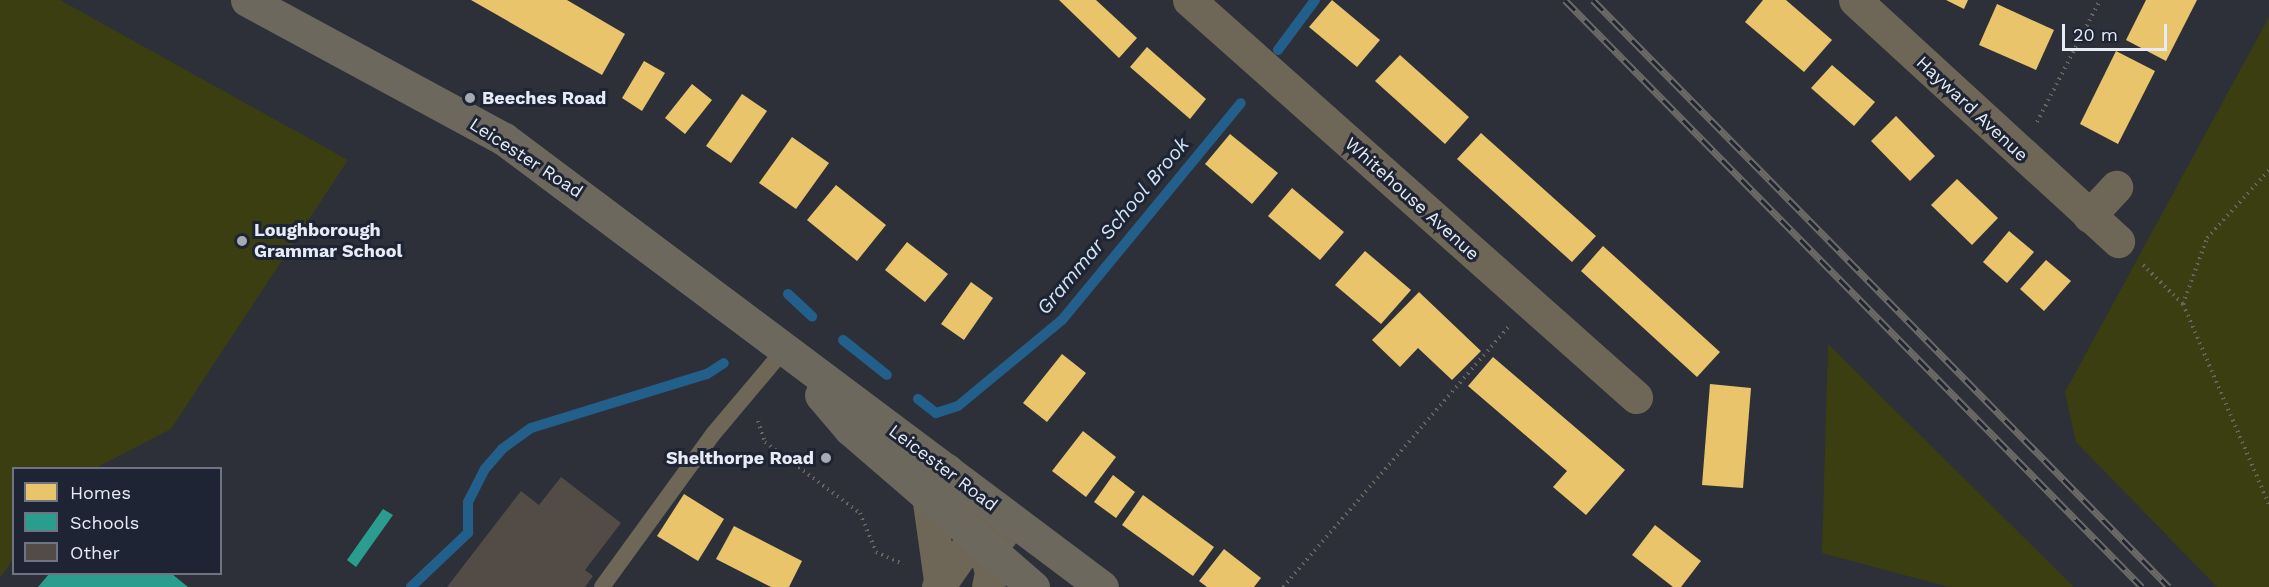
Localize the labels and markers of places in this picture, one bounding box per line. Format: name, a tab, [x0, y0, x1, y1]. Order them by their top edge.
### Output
place label: Beeches Road	[482, 87, 606, 109]
marker: Beeches Road	[463, 91, 477, 105]
place label: Loughborough Grammar School	[254, 220, 403, 262]
marker: Loughborough Grammar School	[235, 234, 249, 248]
place label: Shelthorpe Road	[666, 447, 814, 469]
marker: Shelthorpe Road	[819, 451, 833, 465]

